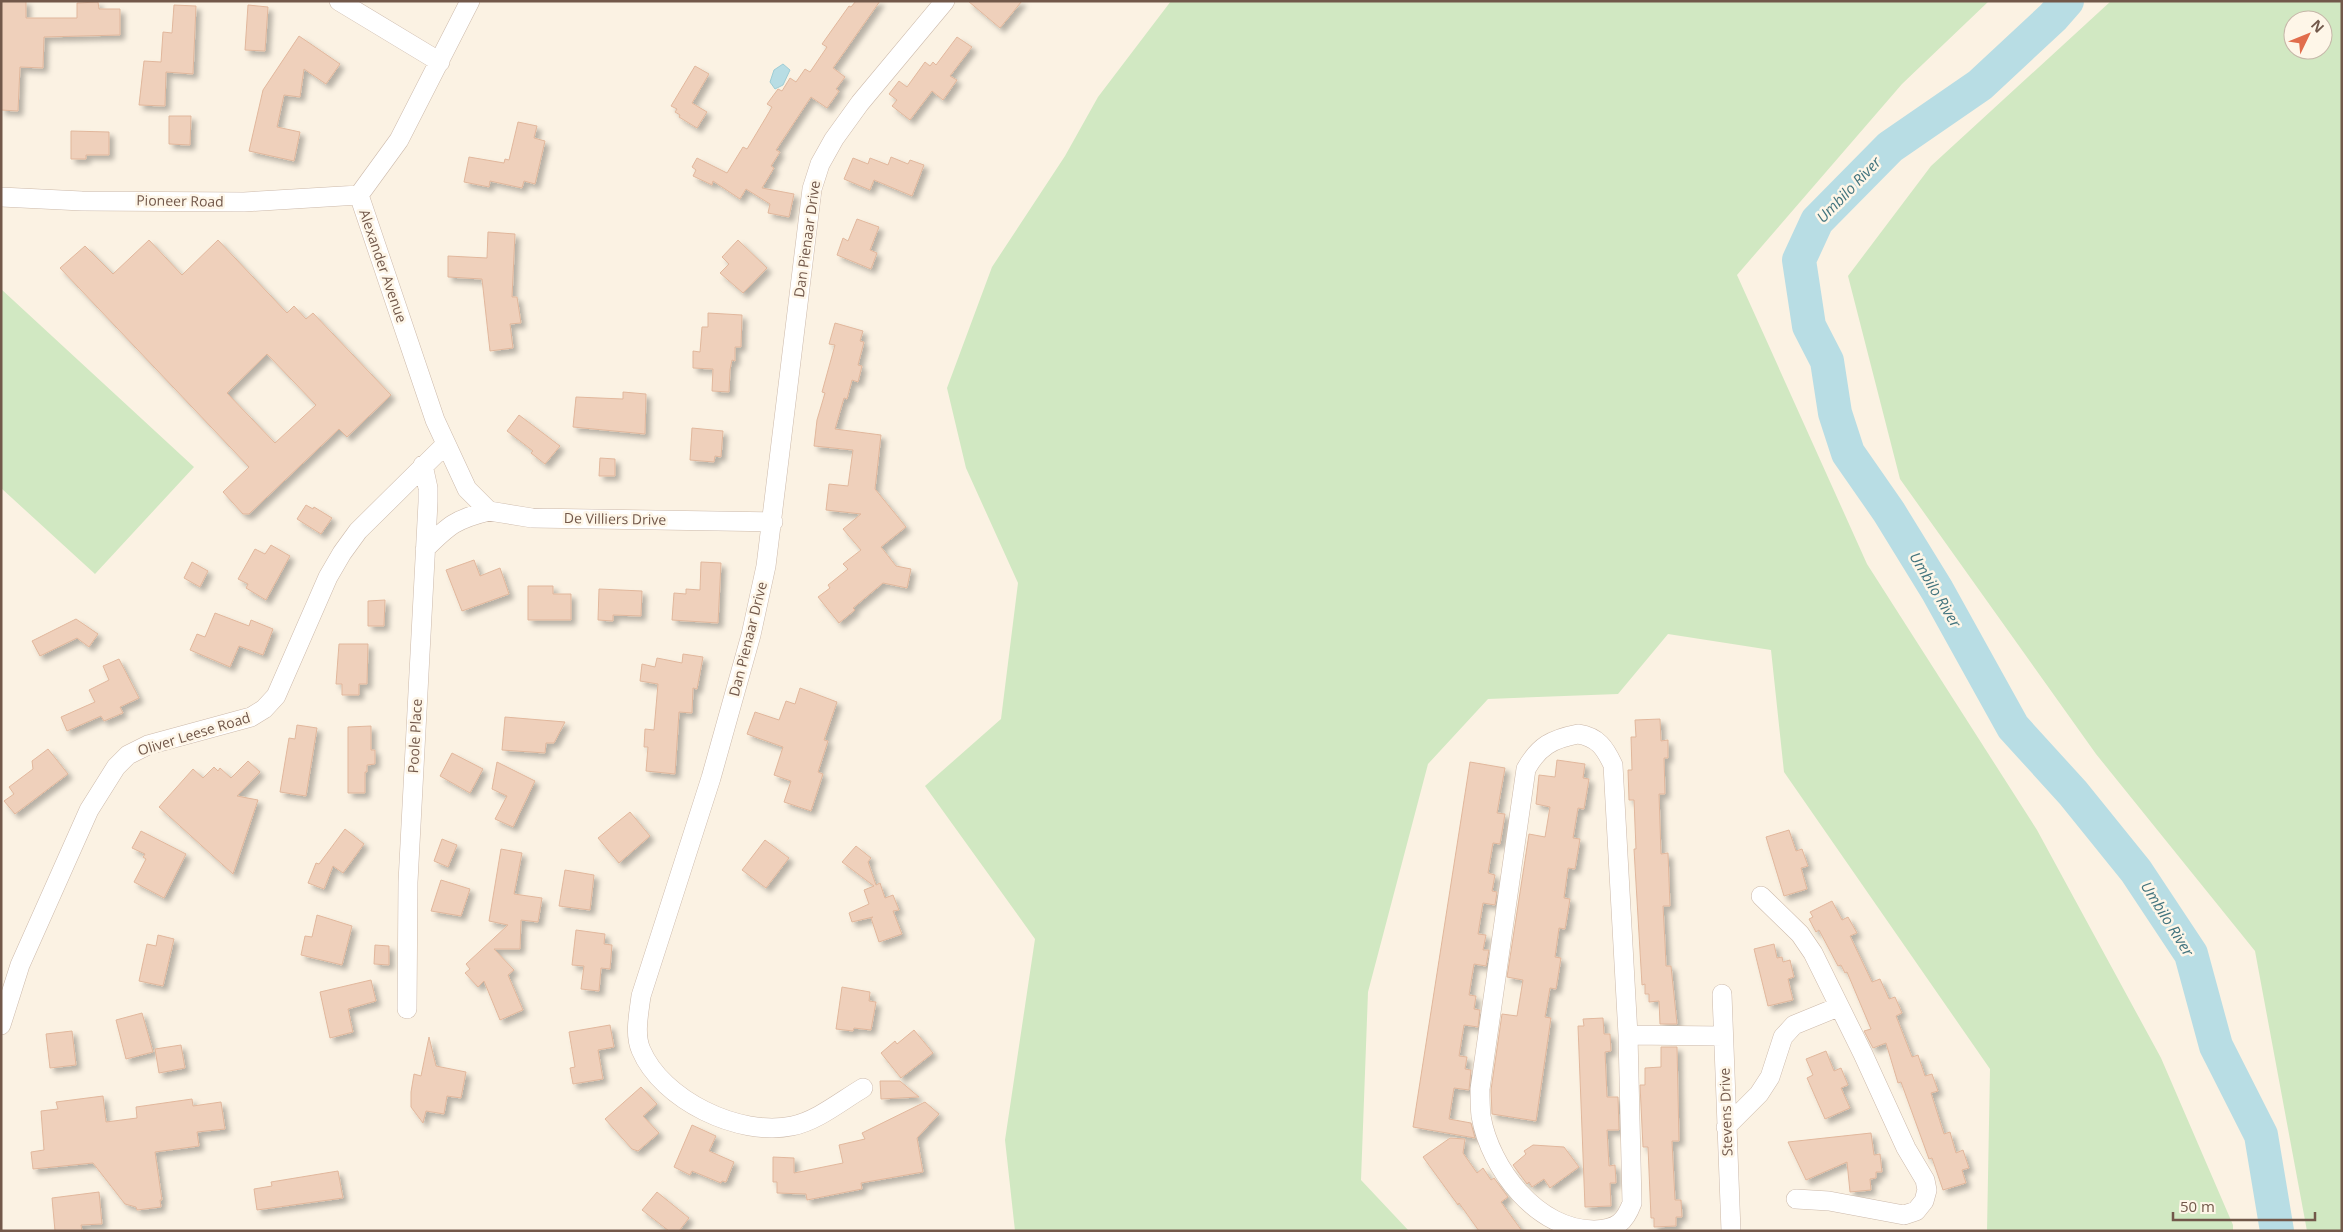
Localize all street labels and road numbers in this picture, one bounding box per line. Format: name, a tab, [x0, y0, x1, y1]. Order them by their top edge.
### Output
street label: Dan Pienaar Drive	[789, 179, 824, 299]
street label: Pioneer Road	[136, 190, 224, 211]
street label: Alexander Avenue	[355, 207, 412, 325]
street label: De Villiers Drive	[564, 508, 666, 529]
street label: Dan Pienaar Drive	[724, 579, 771, 698]
street label: Poole Place	[403, 698, 426, 774]
street label: Oliver Leese Road	[135, 707, 252, 760]
street label: Stevens Drive	[1714, 1067, 1737, 1157]

